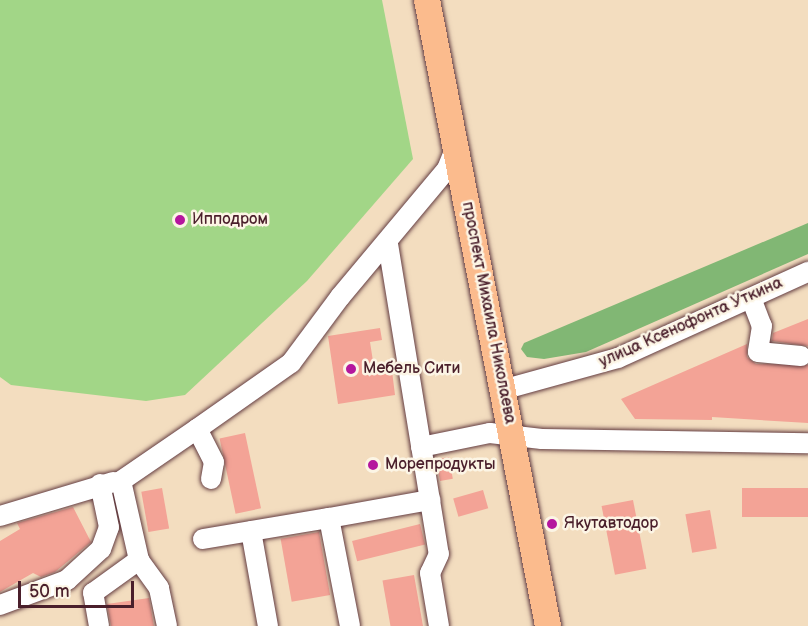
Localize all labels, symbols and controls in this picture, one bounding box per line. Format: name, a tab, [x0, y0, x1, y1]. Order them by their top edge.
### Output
street label: проспект Михаила Николаева	[457, 200, 519, 426]
place label: Ипподром	[192, 210, 268, 230]
marker: Ипподром	[173, 213, 187, 227]
street label: улица Ксенофонта Уткина	[596, 274, 786, 372]
place label: Мебель Сити	[363, 359, 460, 379]
marker: Мебель Сити	[344, 362, 358, 376]
place label: Морепродукты	[385, 455, 495, 475]
marker: Морепродукты	[366, 458, 380, 472]
place label: Якутавтодор	[564, 514, 658, 534]
marker: Якутавтодор	[545, 517, 559, 531]
scale bar	[21, 569, 136, 607]
text: 50 m	[29, 581, 70, 602]

